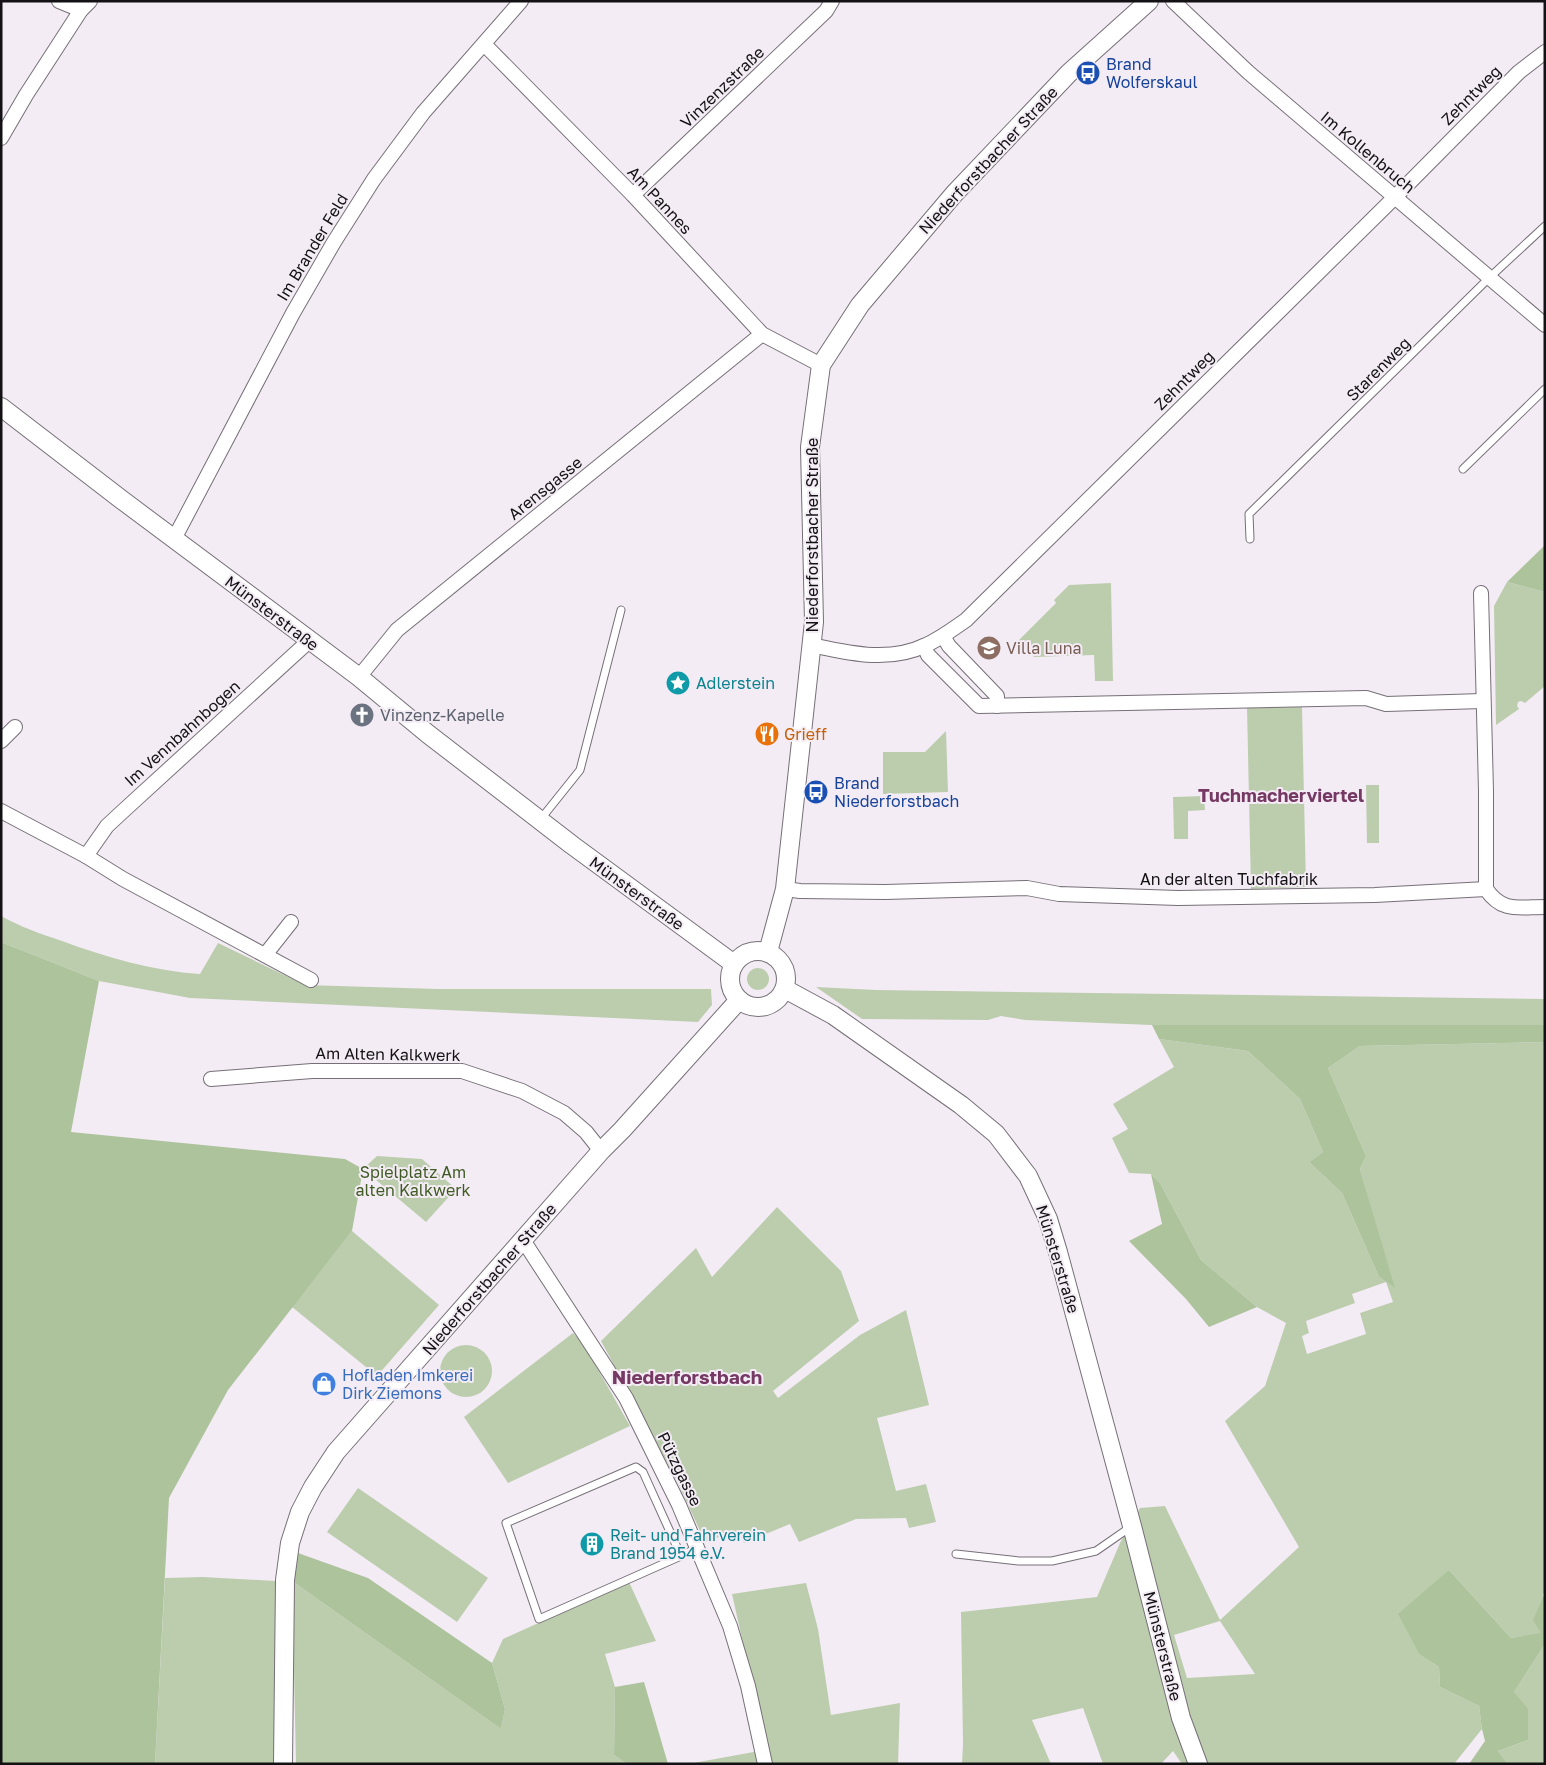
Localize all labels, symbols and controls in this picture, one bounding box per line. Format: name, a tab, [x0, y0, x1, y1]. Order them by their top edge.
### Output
street label: Vinzenzstraße	[676, 42, 768, 132]
place label: Brand Wolferskaul	[1106, 54, 1198, 92]
bus stop icon: Brand Wolferskaul	[1075, 60, 1101, 86]
street label: Zehntweg	[1437, 61, 1505, 129]
street label: Niederforstbacher Straße	[914, 82, 1062, 238]
street label: Im Kollenbruch	[1317, 107, 1419, 197]
street label: Am Pannes	[623, 162, 697, 238]
street label: Im Brander Feld	[272, 190, 352, 304]
street label: Starenweg	[1342, 333, 1414, 405]
street label: Zehntweg	[1150, 346, 1218, 414]
street label: Niederforstbacher Straße	[802, 438, 822, 632]
street label: Arensgasse	[504, 452, 586, 524]
street label: Münsterstraße	[221, 571, 323, 655]
school or university icon: Villa Luna	[976, 635, 1002, 661]
place label: Villa Luna	[1006, 638, 1082, 658]
place icon: Adlerstein	[665, 670, 691, 696]
place label: Adlerstein	[696, 673, 775, 693]
street label: Im Vennbahnbogen	[120, 676, 244, 790]
church icon: Vinzenz-Kapelle	[349, 702, 375, 728]
place label: Vinzenz-Kapelle	[380, 705, 504, 725]
restaurant icon: Grieff	[754, 721, 780, 747]
place label: Grieff	[784, 724, 827, 744]
place label: Brand Niederforstbach	[834, 773, 959, 811]
bus stop icon: Brand Niederforstbach	[803, 779, 829, 805]
district label: Tuchmacherviertel	[1198, 784, 1364, 806]
street label: Münsterstraße	[586, 852, 688, 934]
street label: An der alten Tuchfabrik	[1140, 869, 1318, 889]
street label: Am Alten Kalkwerk	[315, 1043, 461, 1065]
park label: Spielplatz Am alten Kalkwerk	[356, 1162, 470, 1200]
street label: Niederforstbacher Straße	[418, 1199, 560, 1359]
street label: Münsterstraße	[1032, 1202, 1084, 1316]
place label: Hofladen Imkerei Dirk Ziemons	[342, 1365, 473, 1403]
district label: Niederforstbach	[612, 1365, 762, 1388]
shop icon: Hofladen Imkerei Dirk Ziemons	[311, 1371, 337, 1397]
street label: Pützgasse	[653, 1429, 707, 1509]
place label: Reit- und Fahrverein Brand 1954 e.V.	[610, 1525, 766, 1563]
building icon: Reit- und Fahrverein Brand 1954 e.V.	[579, 1531, 605, 1557]
street label: Münsterstraße	[1140, 1589, 1186, 1703]

